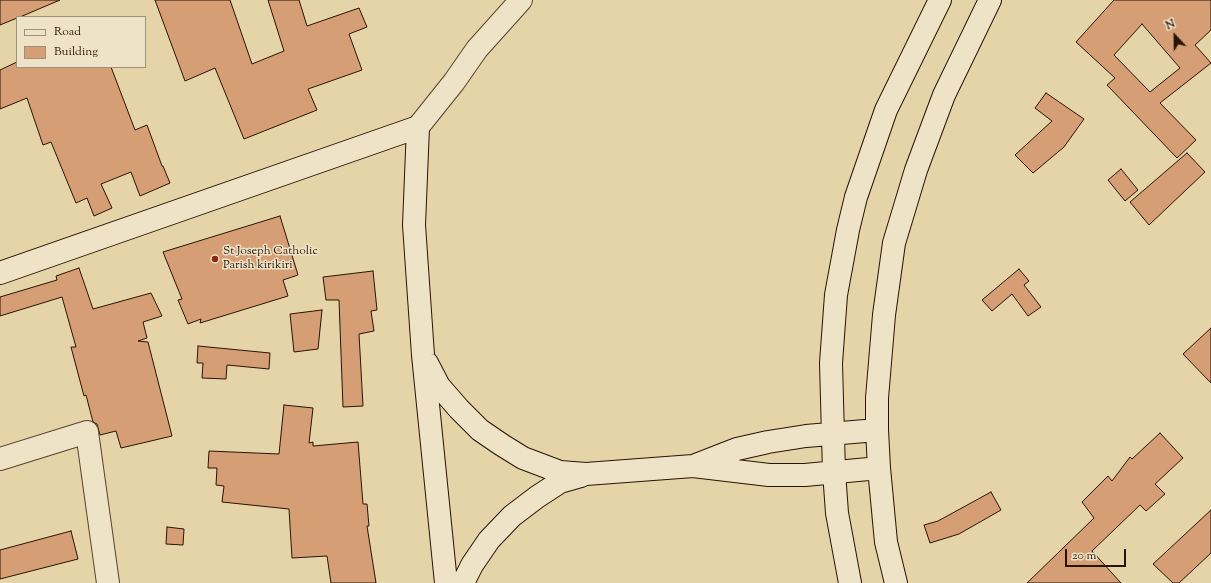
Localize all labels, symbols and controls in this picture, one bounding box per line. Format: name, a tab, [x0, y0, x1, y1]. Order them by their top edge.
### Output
legend	[16, 16, 146, 68]
north arrow	[1155, 16, 1195, 56]
text: N	[1163, 16, 1178, 34]
text: Road	[54, 23, 81, 41]
text: Building	[54, 43, 98, 61]
place label: St Joseph Catholic Parish kirikiri	[223, 245, 318, 273]
marker: St Joseph Catholic Parish kirikiri	[210, 254, 220, 264]
scale bar	[1067, 541, 1128, 567]
text: 20 m	[1072, 547, 1096, 565]

